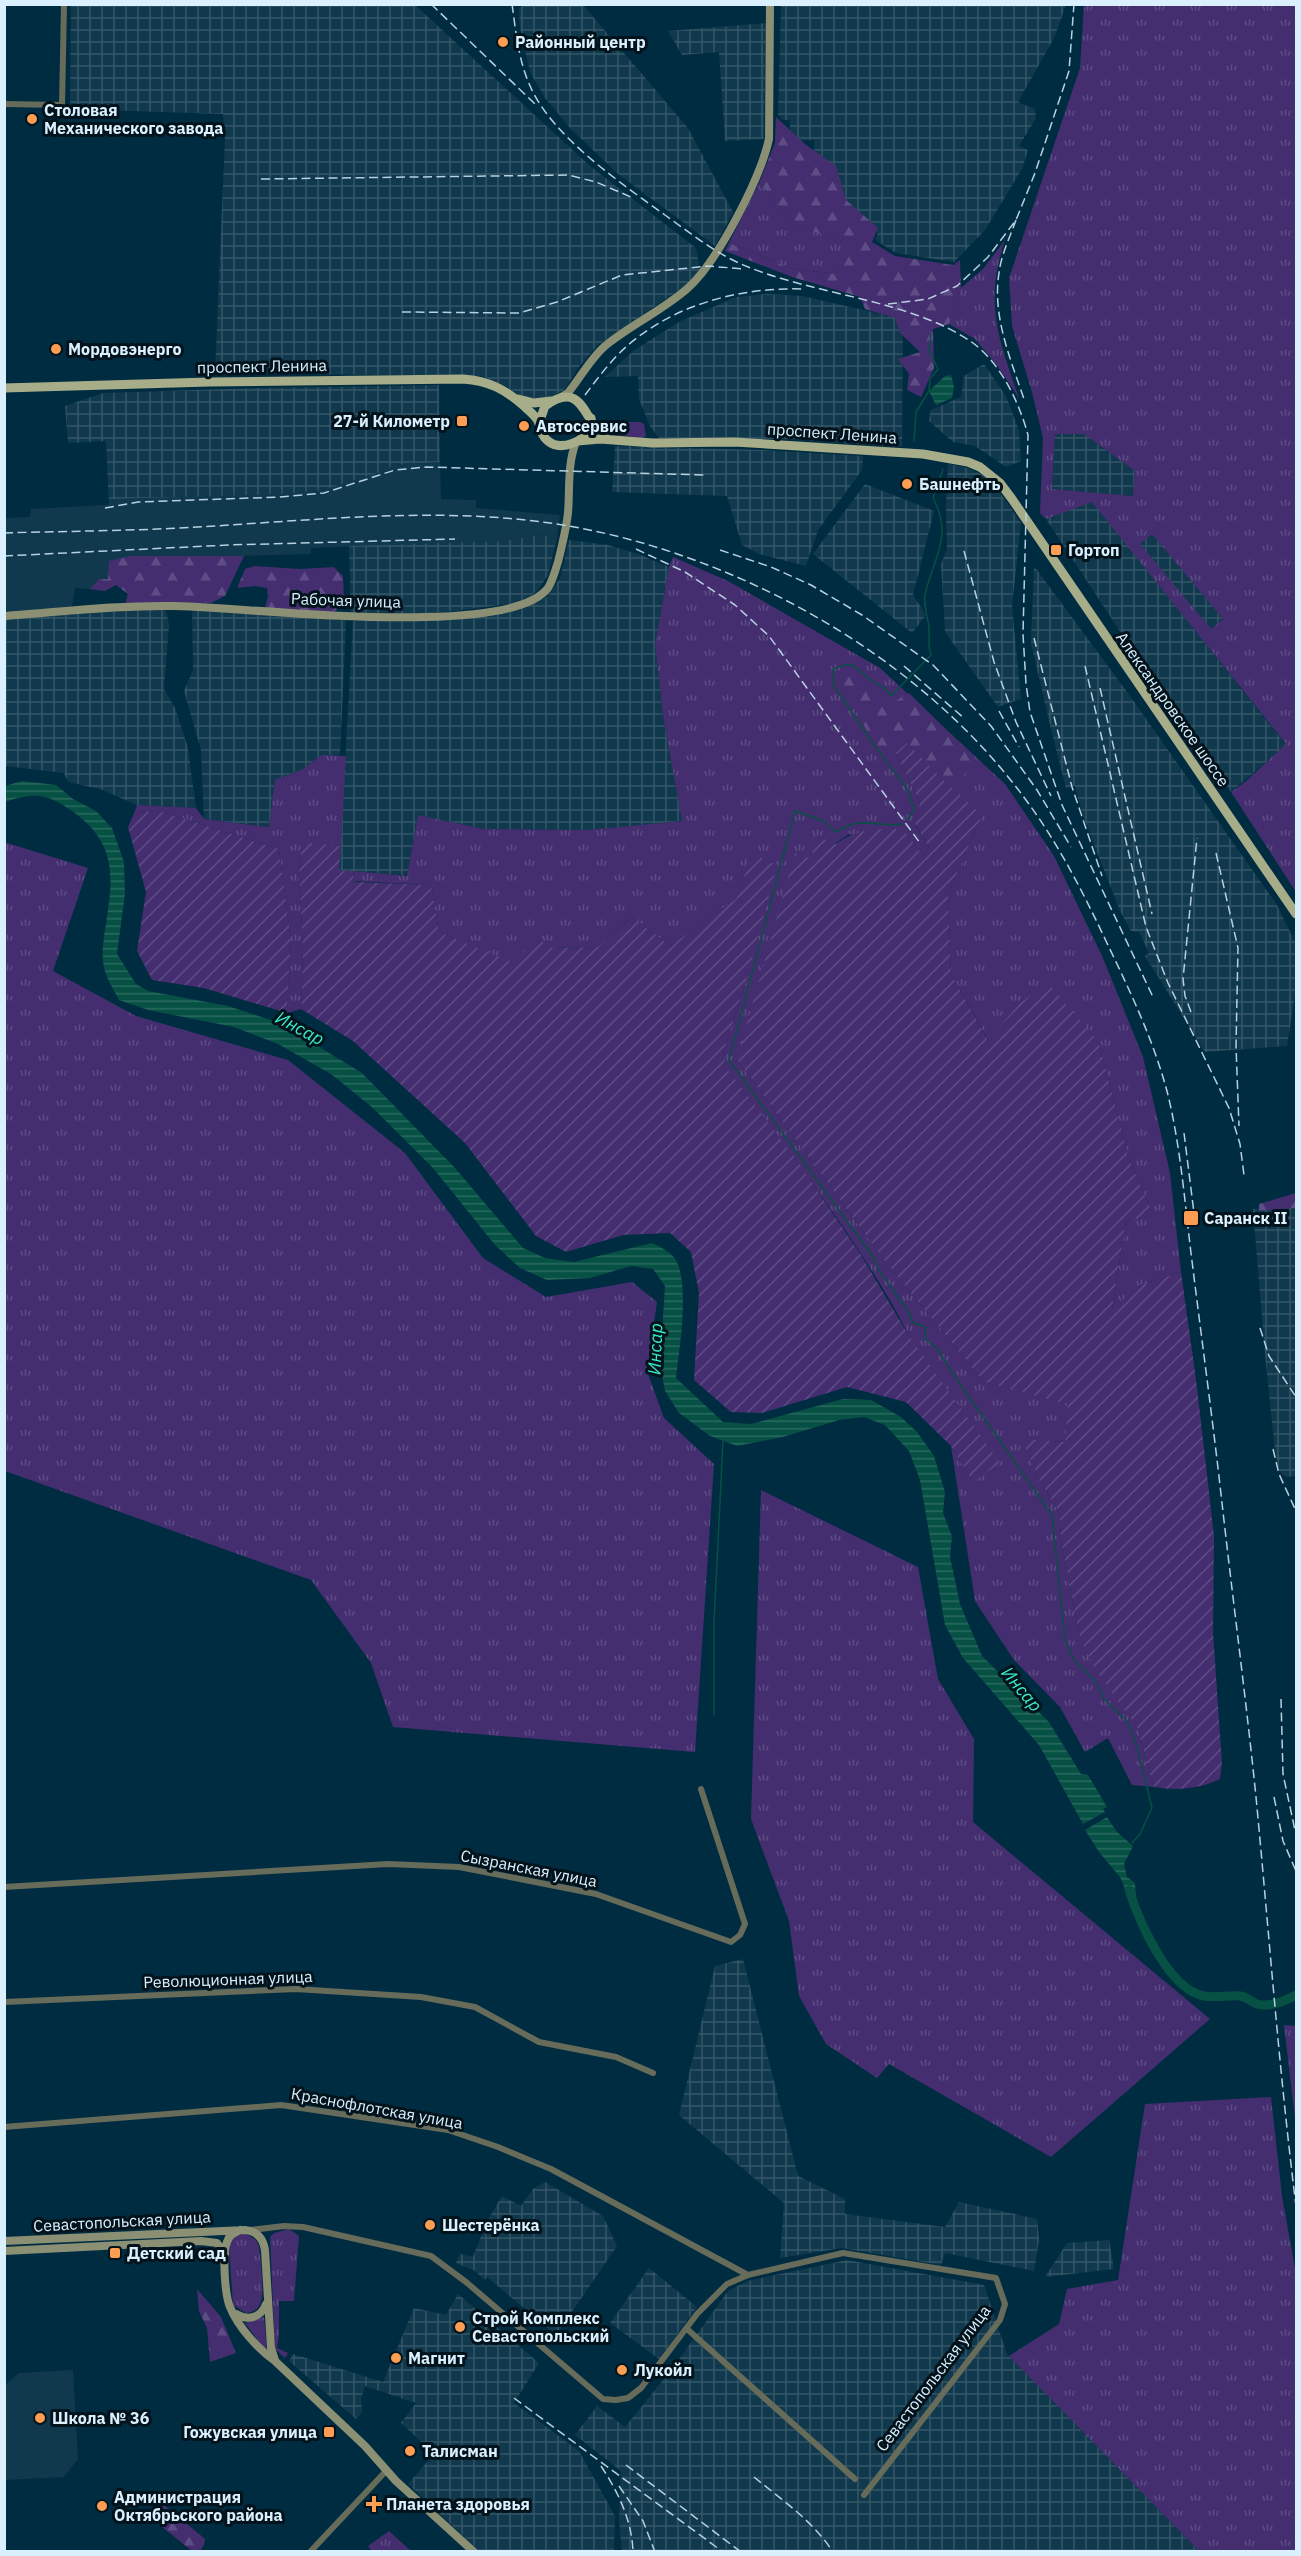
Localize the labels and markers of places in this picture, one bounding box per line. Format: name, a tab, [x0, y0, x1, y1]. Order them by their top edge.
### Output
place label: Районный центр	[515, 32, 646, 52]
marker: Районный центр	[496, 35, 510, 49]
place label: Столовая Механического завода	[44, 100, 223, 138]
marker: Столовая Механического завода	[25, 112, 39, 126]
place label: Мордовэнерго	[68, 339, 182, 359]
marker: Мордовэнерго	[49, 342, 63, 356]
place label: 27-й Километр	[333, 411, 450, 431]
marker: 27-й Километр	[455, 414, 469, 428]
place label: Автосервис	[536, 416, 627, 436]
marker: Автосервис	[517, 419, 531, 433]
place label: Башнефть	[919, 474, 1001, 494]
marker: Башнефть	[900, 477, 914, 491]
place label: Гортоп	[1068, 540, 1120, 560]
marker: Гортоп	[1049, 543, 1063, 557]
place label: Саранск II	[1204, 1208, 1288, 1228]
marker: Саранск II	[1182, 1209, 1200, 1227]
place label: Шестерёнка	[442, 2215, 540, 2235]
marker: Шестерёнка	[423, 2218, 437, 2232]
place label: Детский сад	[127, 2243, 226, 2263]
marker: Детский сад	[108, 2246, 122, 2260]
place label: Строй Комплекс Севастопольский	[472, 2308, 609, 2346]
marker: Строй Комплекс Севастопольский	[453, 2320, 467, 2334]
place label: Магнит	[408, 2348, 465, 2368]
marker: Магнит	[389, 2351, 403, 2365]
place label: Лукойл	[634, 2360, 692, 2380]
marker: Лукойл	[615, 2363, 629, 2377]
place label: Школа № 36	[52, 2408, 150, 2428]
marker: Школа № 36	[33, 2411, 47, 2425]
place label: Гожувская улица	[183, 2422, 317, 2442]
marker: Гожувская улица	[322, 2425, 336, 2439]
place label: Талисман	[422, 2441, 498, 2461]
marker: Талисман	[403, 2444, 417, 2458]
place label: Администрация Октябрьского района	[114, 2487, 283, 2525]
place label: Планета здоровья	[386, 2494, 530, 2514]
marker: Планета здоровья	[367, 2497, 381, 2511]
marker: Администрация Октябрьского района	[95, 2499, 109, 2513]

